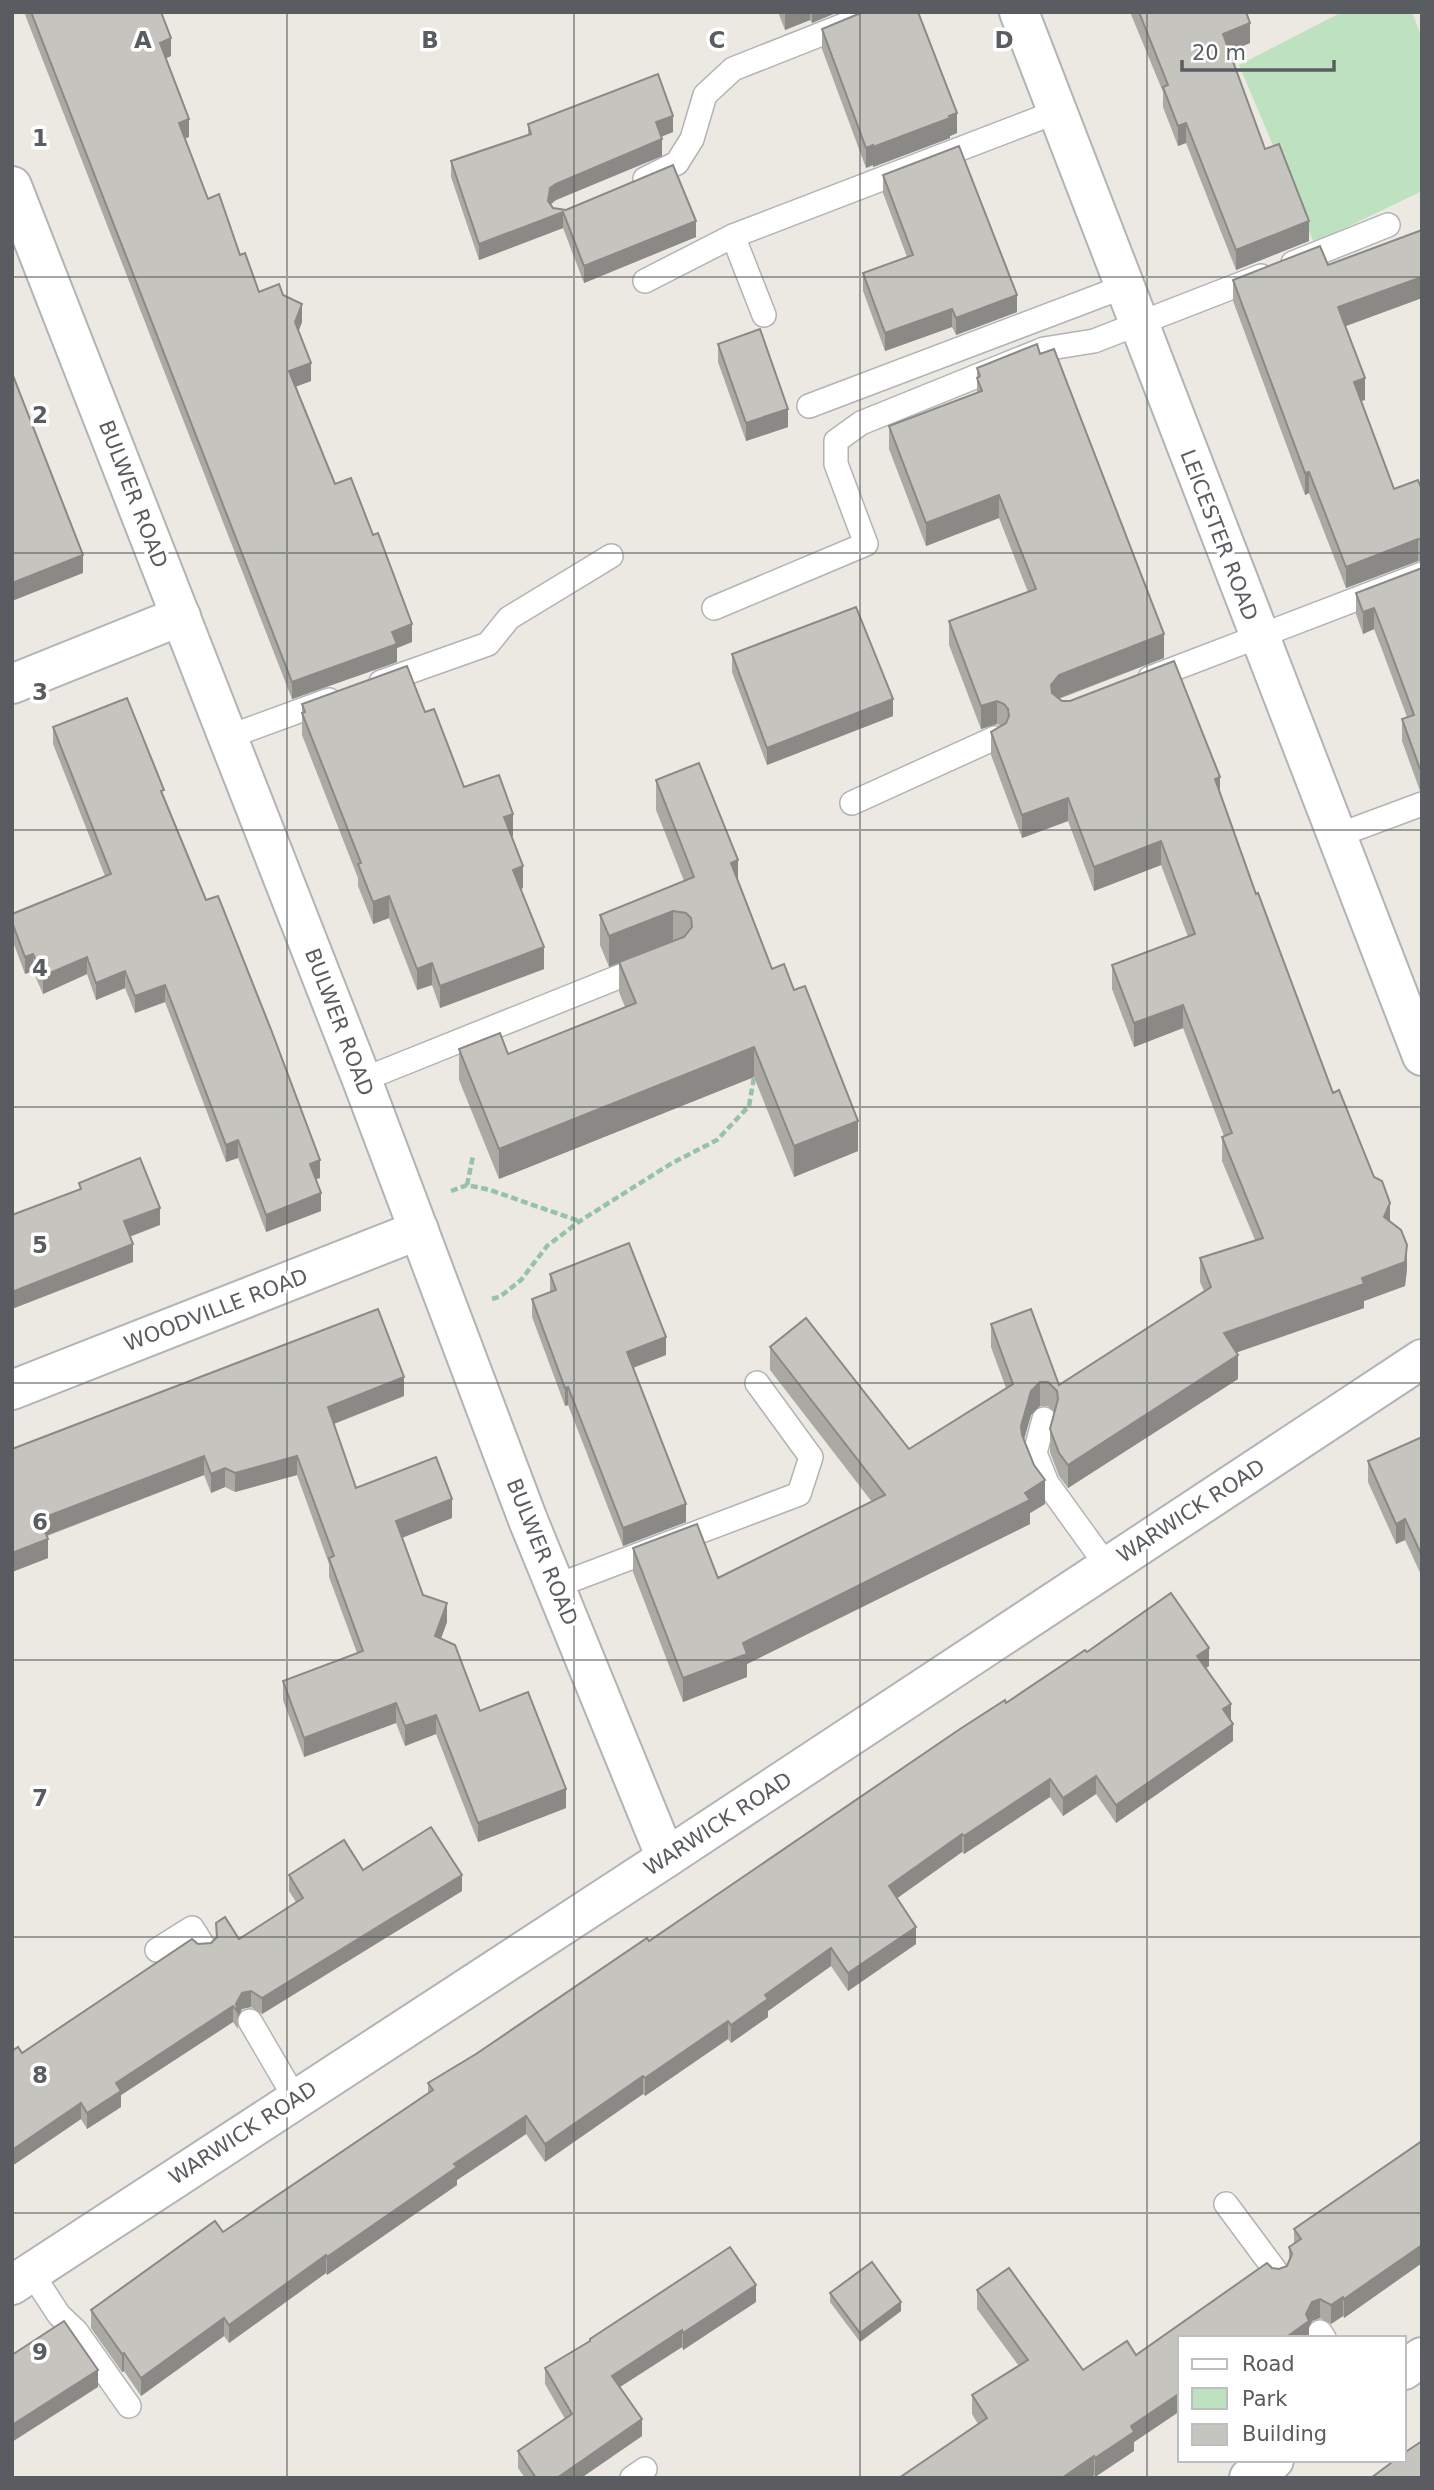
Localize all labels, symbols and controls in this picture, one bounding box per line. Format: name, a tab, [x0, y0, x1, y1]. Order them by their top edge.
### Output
text: A	[134, 27, 152, 53]
text: B	[421, 27, 439, 53]
text: C	[709, 27, 725, 53]
text: D	[994, 27, 1014, 53]
scale bar	[1182, 28, 1334, 72]
text: 20 m	[1192, 41, 1246, 65]
text: 1	[32, 125, 48, 151]
text: 2	[32, 402, 48, 428]
street label: BULWER ROAD	[94, 417, 172, 571]
street label: LEICESTER ROAD	[1175, 446, 1263, 624]
text: 3	[32, 679, 48, 705]
street label: BULWER ROAD	[300, 945, 378, 1099]
text: 4	[32, 955, 48, 981]
text: 5	[32, 1232, 48, 1258]
street label: WOODVILLE ROAD	[121, 1264, 311, 1356]
street label: WARWICK ROAD	[1113, 1454, 1269, 1568]
street label: BULWER ROAD	[502, 1475, 582, 1629]
text: 6	[32, 1509, 48, 1535]
street label: WARWICK ROAD	[640, 1767, 796, 1881]
text: 7	[32, 1785, 48, 1811]
text: 8	[32, 2062, 48, 2088]
street label: WARWICK ROAD	[165, 2076, 321, 2190]
legend	[1178, 2336, 1406, 2462]
text: 9	[32, 2339, 48, 2365]
text: Road	[1242, 2352, 1295, 2376]
text: Park	[1242, 2387, 1288, 2411]
text: Building	[1242, 2422, 1327, 2446]

